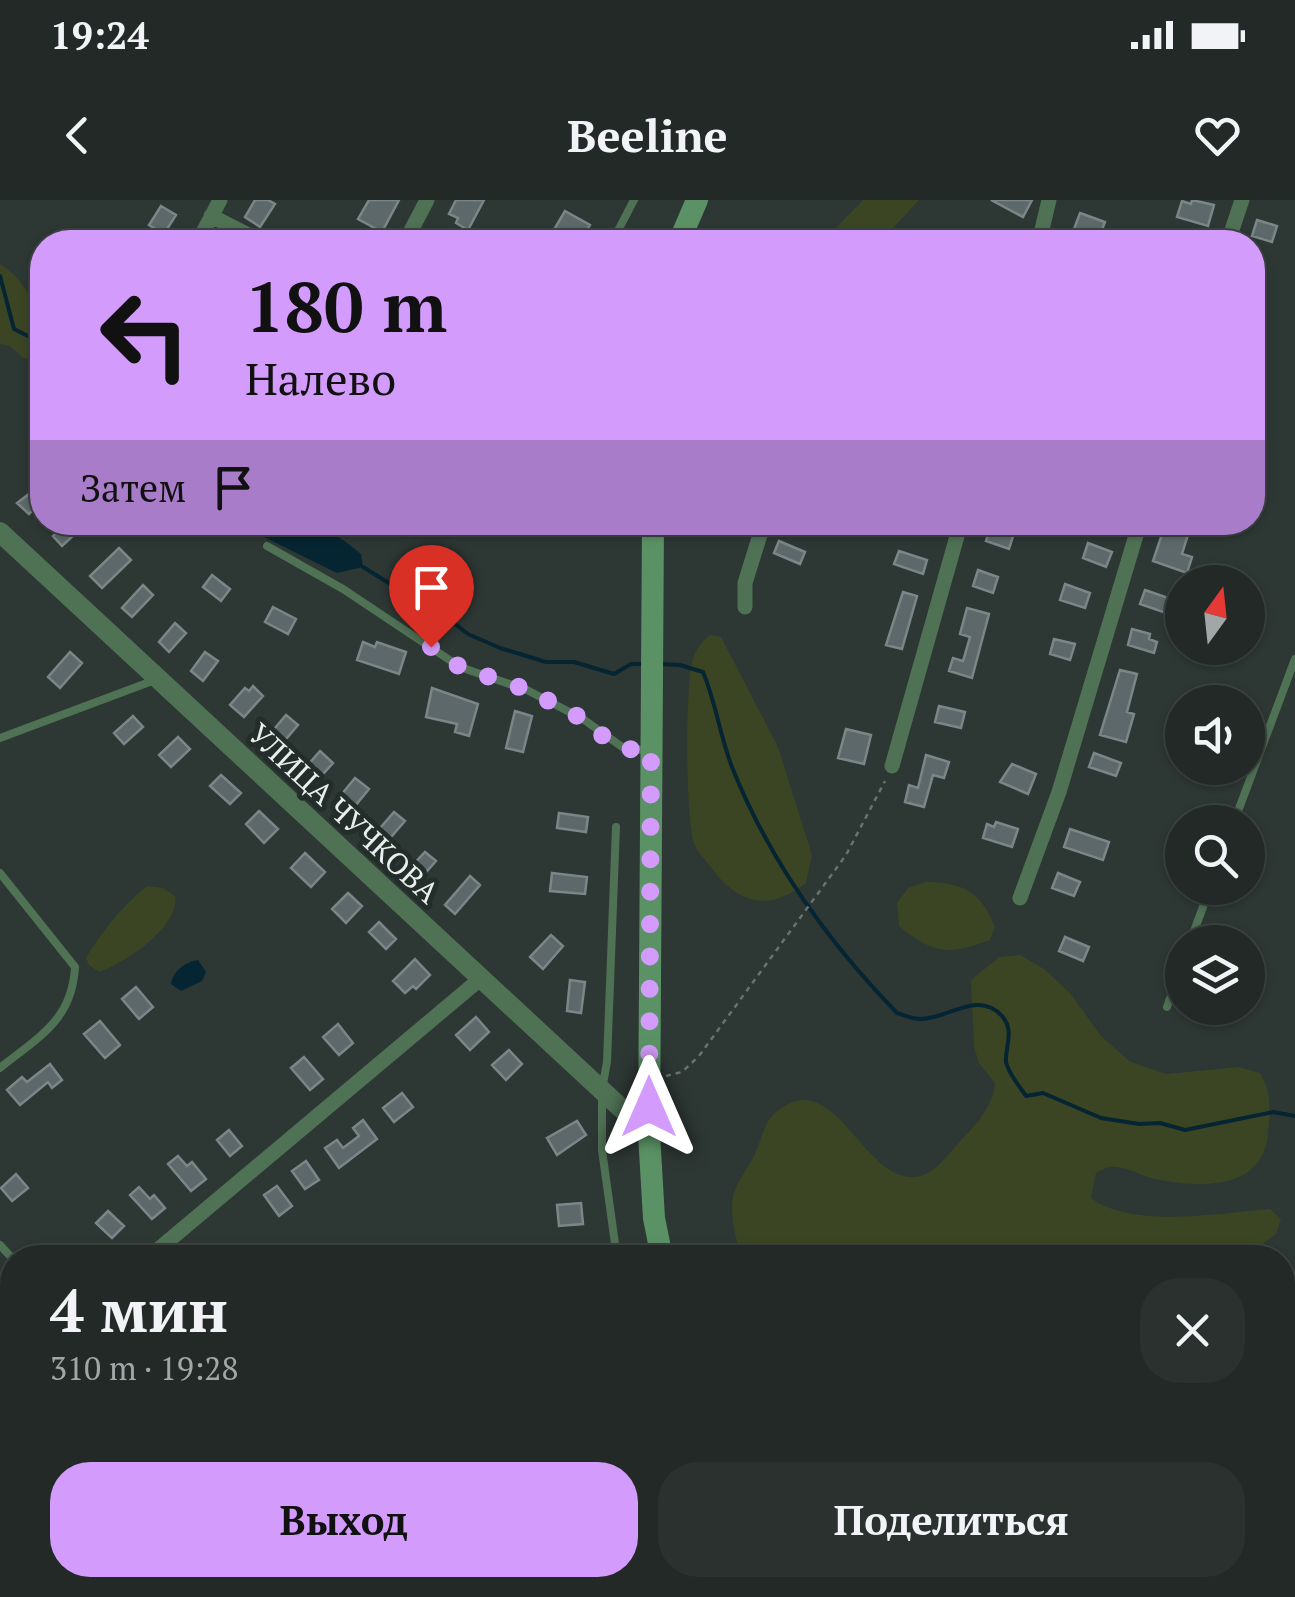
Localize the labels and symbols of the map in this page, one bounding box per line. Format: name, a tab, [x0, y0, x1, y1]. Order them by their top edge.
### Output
pin	[389, 545, 474, 648]
north arrow	[1165, 565, 1265, 665]
street label: УЛИЦА ЧУЧКОВА	[240, 714, 448, 912]
position arrow	[597, 1055, 701, 1159]

